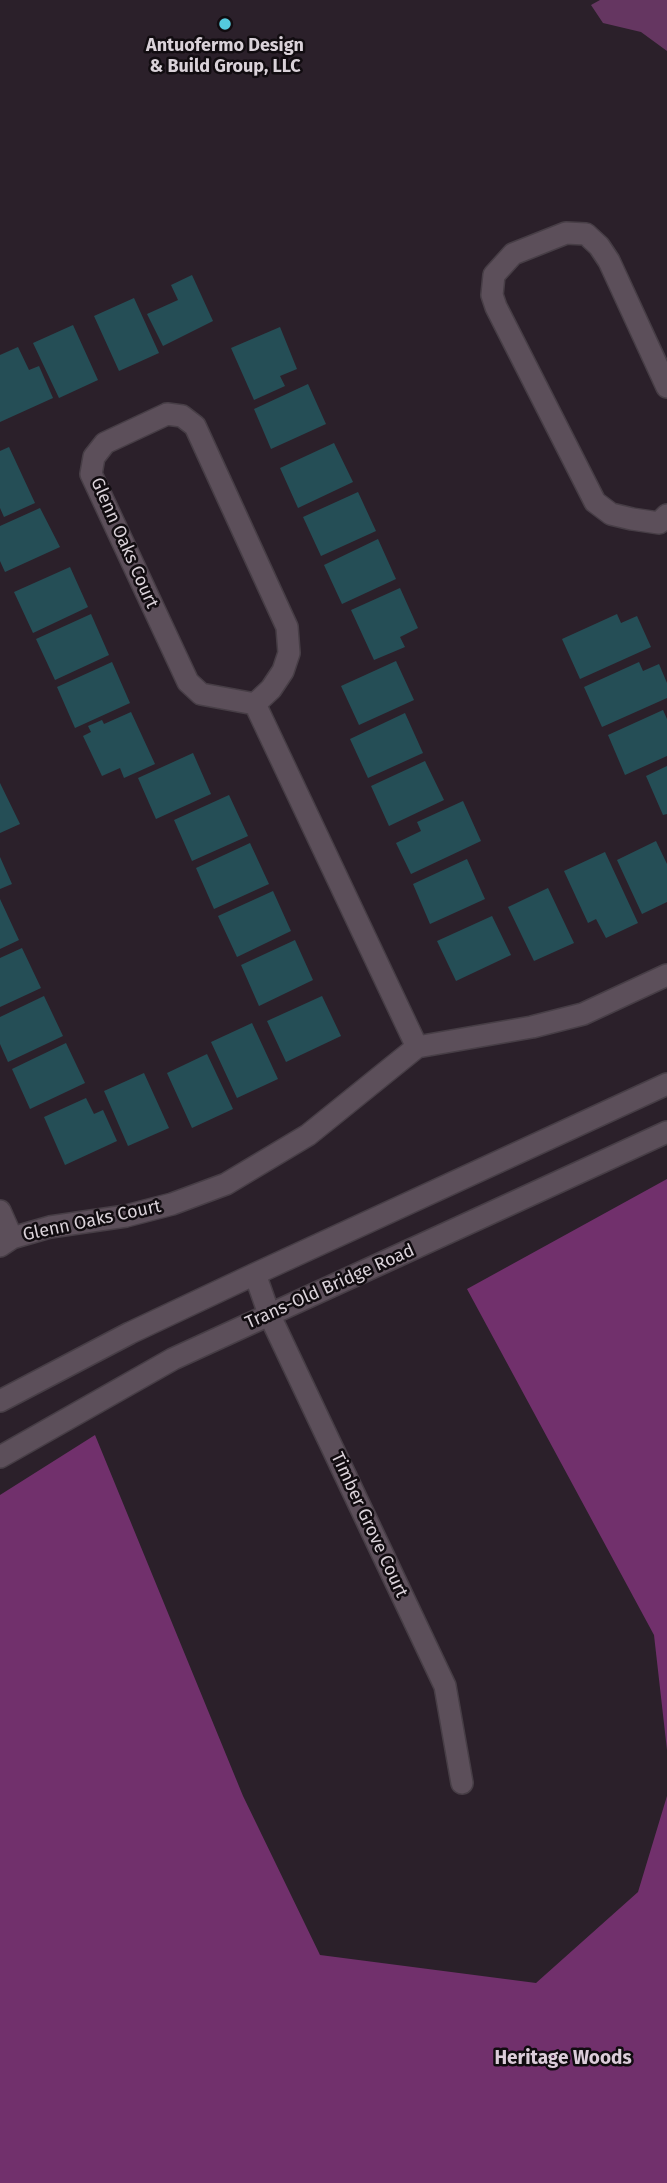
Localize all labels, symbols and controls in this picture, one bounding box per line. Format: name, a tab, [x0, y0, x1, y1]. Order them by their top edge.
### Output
marker: Antuofermo Design & Build Group, LLC	[217, 16, 233, 32]
place label: Antuofermo Design & Build Group, LLC	[146, 35, 304, 78]
street label: Glenn Oaks Court	[86, 474, 162, 612]
street label: Glenn Oaks Court	[21, 1196, 163, 1246]
street label: Trans-Old Bridge Road	[242, 1240, 418, 1334]
street label: Timber Grove Court	[326, 1449, 412, 1601]
district label: Heritage Woods	[494, 2048, 632, 2070]

